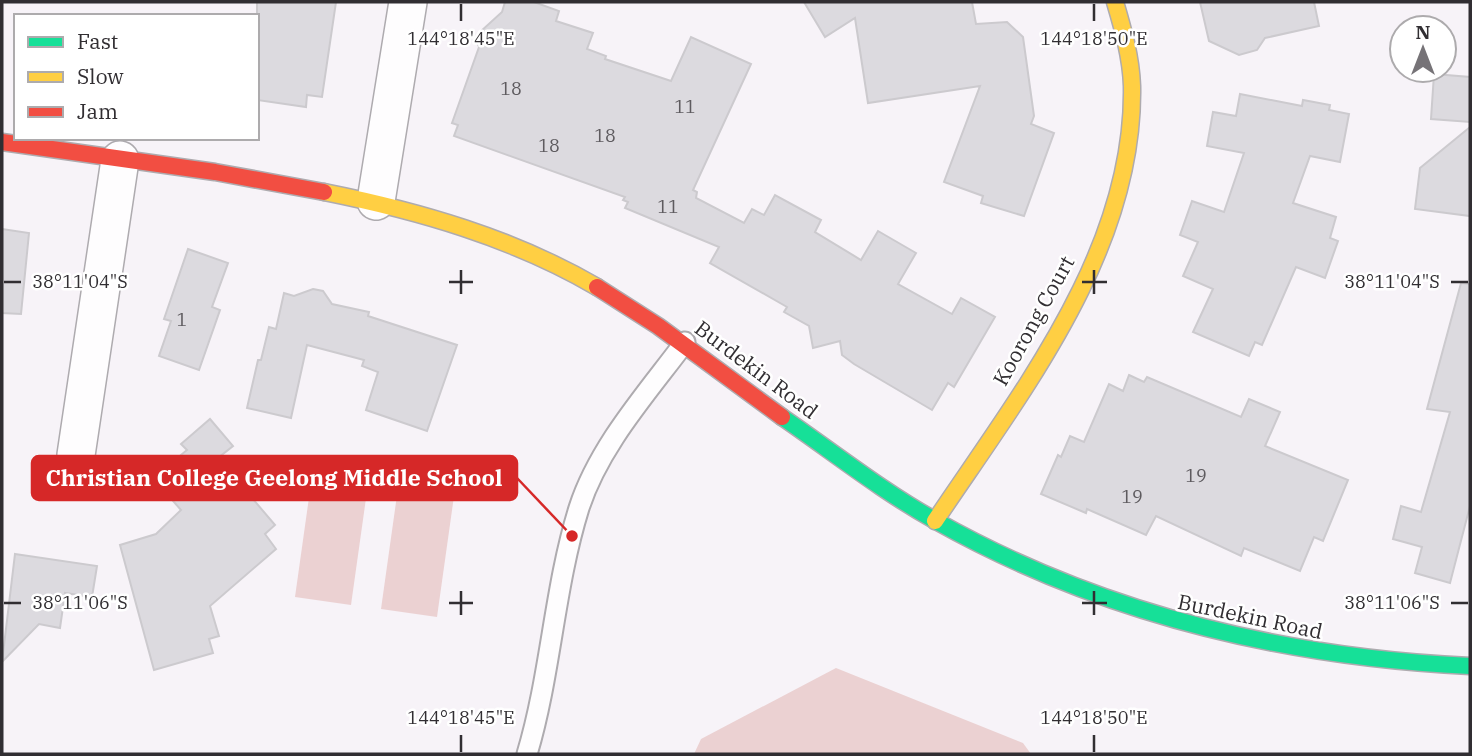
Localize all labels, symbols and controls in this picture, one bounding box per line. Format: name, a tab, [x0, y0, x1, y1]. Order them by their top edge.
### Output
legend	[14, 14, 259, 140]
north arrow	[1388, 14, 1458, 84]
text: N	[1415, 20, 1431, 44]
text: Fast	[77, 27, 118, 55]
text: 144°18'45"E	[407, 27, 515, 50]
text: 144°18'50"E	[1040, 27, 1148, 50]
text: Slow	[77, 62, 124, 90]
house number: 18	[500, 77, 522, 100]
house number: 11	[674, 95, 696, 118]
text: Jam	[77, 97, 118, 125]
house number: 18	[594, 124, 616, 147]
house number: 18	[538, 134, 560, 157]
house number: 11	[657, 195, 679, 218]
street label: Koorong Court	[986, 251, 1080, 390]
text: 38°11'04"S	[32, 270, 128, 293]
text: 38°11'04"S	[1344, 270, 1440, 293]
house number: 1	[177, 308, 187, 331]
street label: Burdekin Road	[689, 314, 824, 425]
callout: Christian College Geelong Middle School	[32, 456, 517, 500]
text: Christian College Geelong Middle School	[46, 462, 502, 492]
house number: 19	[1185, 464, 1207, 487]
house number: 19	[1121, 485, 1143, 508]
street label: Burdekin Road	[1175, 587, 1325, 645]
text: 38°11'06"S	[32, 591, 128, 614]
text: 38°11'06"S	[1344, 591, 1440, 614]
text: 144°18'45"E	[407, 706, 515, 729]
text: 144°18'50"E	[1040, 706, 1148, 729]

